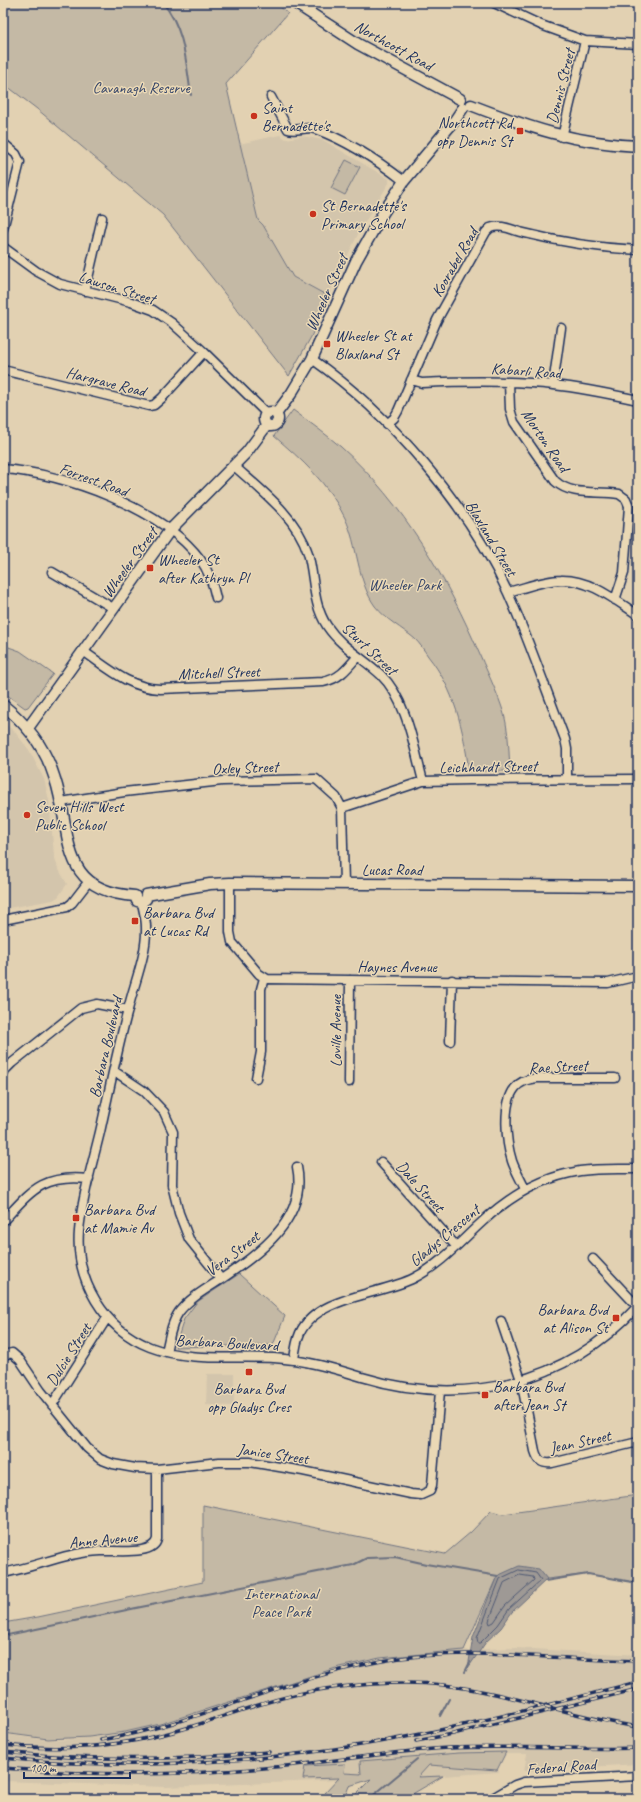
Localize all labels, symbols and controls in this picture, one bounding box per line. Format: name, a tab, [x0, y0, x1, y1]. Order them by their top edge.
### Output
street label: Northcott Road	[351, 16, 439, 77]
street label: Dennis Street	[542, 44, 581, 126]
park label: Cavanagh Reserve	[92, 78, 191, 98]
place label: Saint Bernadette's	[262, 98, 331, 136]
marker: Saint Bernadette's	[249, 111, 259, 121]
place label: Northcott Rd opp Dennis St	[436, 113, 515, 151]
marker: Northcott Rd opp Dennis St	[515, 126, 525, 136]
place label: St Bernadette's Primary School	[321, 196, 407, 234]
marker: St Bernadette's Primary School	[308, 209, 318, 219]
street label: Koorabel Road	[427, 222, 484, 301]
street label: Wheeler Street	[301, 248, 354, 334]
street label: Lawson Street	[76, 267, 160, 310]
place label: Wheeler St at Blaxland St	[335, 326, 414, 364]
marker: Wheeler St at Blaxland St	[322, 339, 332, 349]
street label: Kabarli Road	[490, 359, 564, 384]
street label: Hargrave Road	[64, 362, 150, 402]
street label: Morton Road	[517, 405, 575, 478]
street label: Forrest Road	[57, 458, 133, 502]
street label: Blaxland Street	[461, 497, 522, 581]
street label: Wheeler Street	[98, 521, 164, 602]
place label: Wheeler St after Kathryn Pl	[158, 550, 251, 588]
marker: Wheeler St after Kathryn Pl	[145, 563, 155, 573]
park label: Wheeler Park	[369, 575, 443, 595]
street label: Sturt Street	[337, 618, 403, 681]
street label: Mitchell Street	[178, 662, 262, 684]
street label: Leichhardt Street	[439, 756, 540, 778]
street label: Oxley Street	[212, 757, 281, 779]
place label: Seven Hills West Public School	[35, 797, 125, 835]
marker: Seven Hills West Public School	[22, 810, 32, 820]
street label: Lucas Road	[362, 860, 425, 880]
place label: Barbara Bvd at Lucas Rd	[143, 903, 216, 941]
marker: Barbara Bvd at Lucas Rd	[130, 916, 140, 926]
street label: Haynes Avenue	[357, 957, 439, 977]
street label: Barbara Boulevard	[85, 992, 128, 1100]
street label: Loville Avenue	[326, 993, 346, 1067]
street label: Rae Street	[528, 1055, 591, 1079]
street label: Dale Street	[392, 1157, 450, 1218]
street label: Gladys Crescent	[405, 1199, 486, 1271]
place label: Barbara Bvd at Mamie Av	[84, 1200, 157, 1238]
marker: Barbara Bvd at Mamie Av	[71, 1213, 81, 1223]
street label: Vera Street	[201, 1226, 265, 1281]
place label: Barbara Bvd at Alison St	[537, 1300, 611, 1338]
marker: Barbara Bvd at Alison St	[611, 1313, 621, 1323]
street label: Dulcie Street	[42, 1318, 97, 1390]
street label: Barbara Boulevard	[175, 1330, 281, 1356]
marker: Barbara Bvd opp Gladys Cres	[244, 1367, 254, 1377]
place label: Barbara Bvd after Jean St	[493, 1377, 568, 1415]
place label: Barbara Bvd opp Gladys Cres	[207, 1379, 292, 1417]
marker: Barbara Bvd after Jean St	[480, 1390, 490, 1400]
street label: Jean Street	[547, 1425, 614, 1458]
street label: Janice Street	[235, 1439, 311, 1469]
street label: Anne Avenue	[68, 1527, 140, 1553]
park label: International Peace Park	[244, 1584, 321, 1622]
scale bar	[24, 1754, 130, 1780]
street label: Federal Road	[526, 1754, 599, 1779]
text: 100 m	[30, 1760, 57, 1776]

